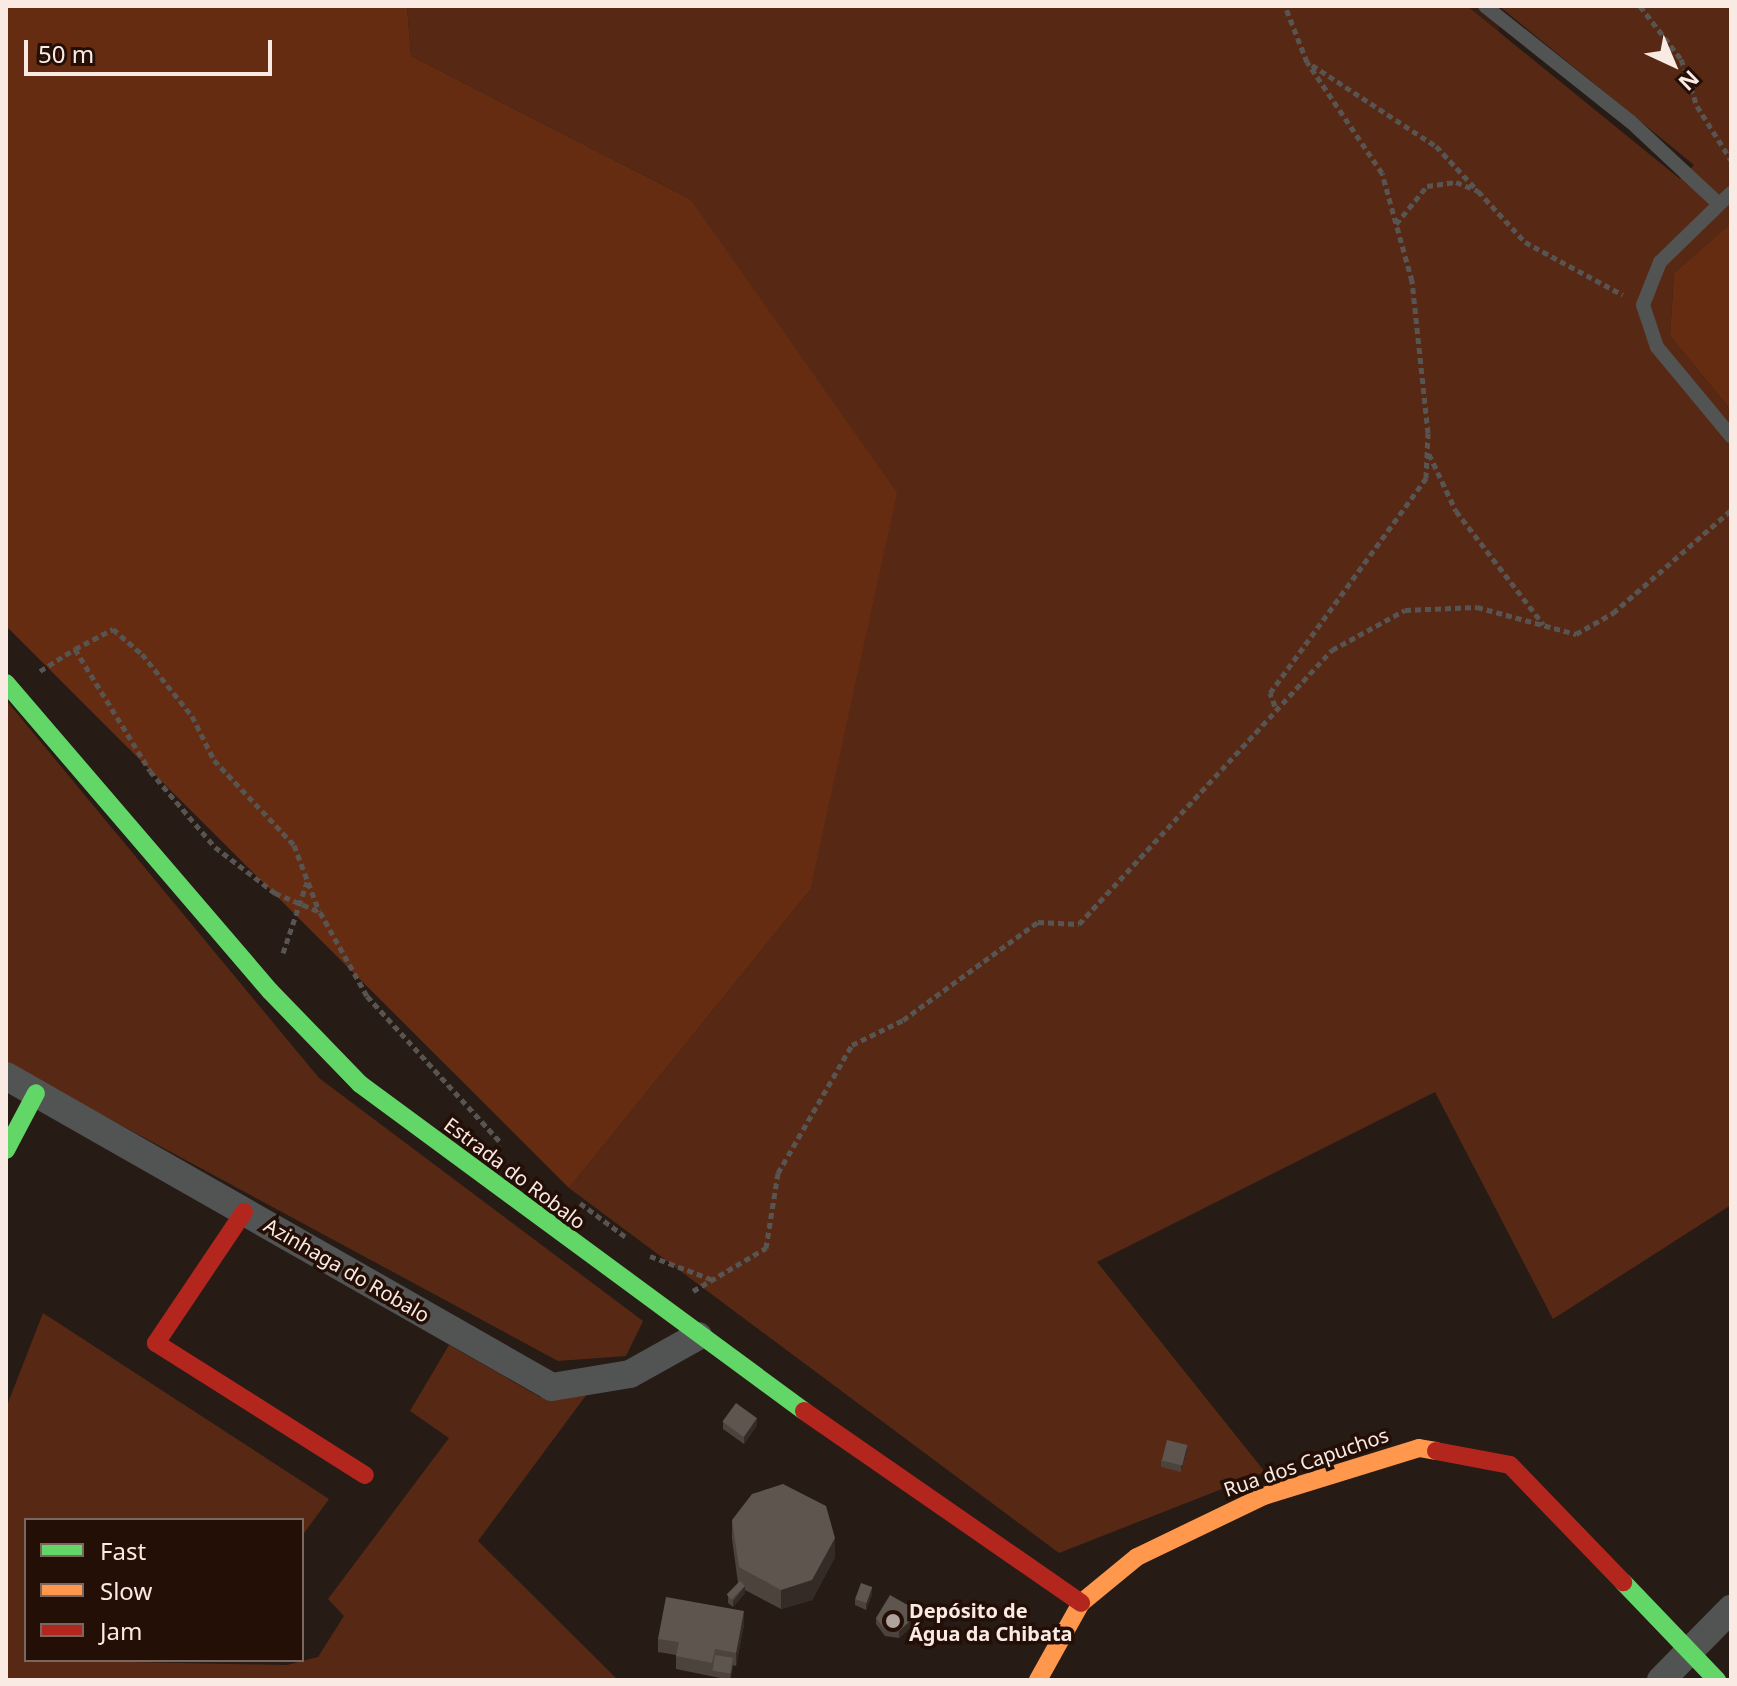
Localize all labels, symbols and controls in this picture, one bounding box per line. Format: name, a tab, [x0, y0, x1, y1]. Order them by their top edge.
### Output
scale bar	[28, 24, 276, 74]
north arrow	[1633, 24, 1713, 104]
text: 50 m	[38, 37, 94, 70]
text: N	[1673, 64, 1707, 98]
street label: Estrada do Robalo	[440, 1112, 590, 1234]
street label: Azinhaga do Robalo	[260, 1213, 434, 1327]
street label: Rua dos Capuchos	[1221, 1423, 1391, 1501]
legend	[24, 1518, 304, 1662]
text: Fast	[100, 1534, 146, 1567]
text: Slow	[100, 1574, 152, 1607]
place label: Depósito de Água da Chibata	[909, 1598, 1073, 1645]
marker: Depósito de Água da Chibata	[884, 1612, 902, 1630]
text: Jam	[100, 1614, 142, 1647]

